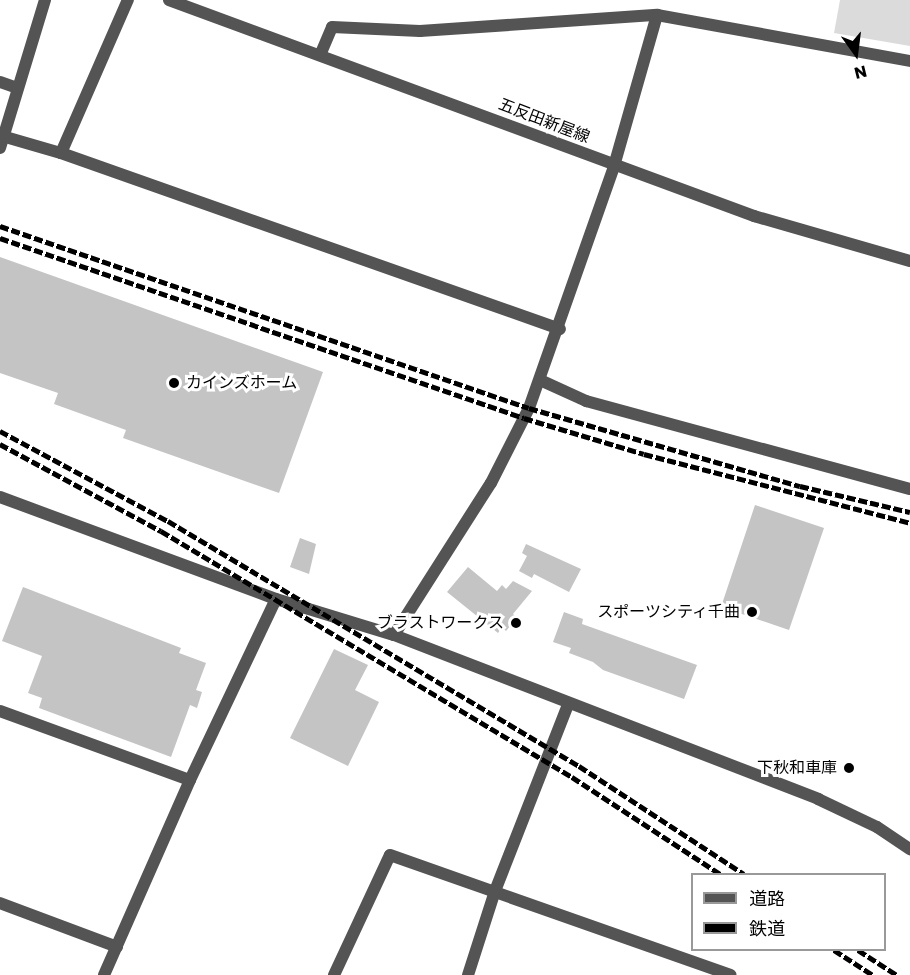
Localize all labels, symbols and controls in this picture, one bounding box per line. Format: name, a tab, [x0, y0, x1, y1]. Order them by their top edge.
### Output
north arrow	[826, 24, 886, 84]
text: N	[852, 59, 869, 85]
street label: 五反田新屋線	[496, 95, 592, 147]
place label: カインズホーム	[186, 373, 298, 393]
marker: カインズホーム	[167, 376, 181, 390]
place label: スポーツシティ千曲	[596, 602, 740, 622]
marker: スポーツシティ千曲	[745, 605, 759, 619]
place label: ブラストワークス	[376, 613, 504, 633]
marker: ブラストワークス	[509, 616, 523, 630]
place label: 下秋和車庫	[757, 758, 837, 778]
marker: 下秋和車庫	[842, 761, 856, 775]
legend	[691, 873, 886, 951]
text: 道路	[749, 886, 785, 911]
text: 鉄道	[749, 916, 785, 941]

